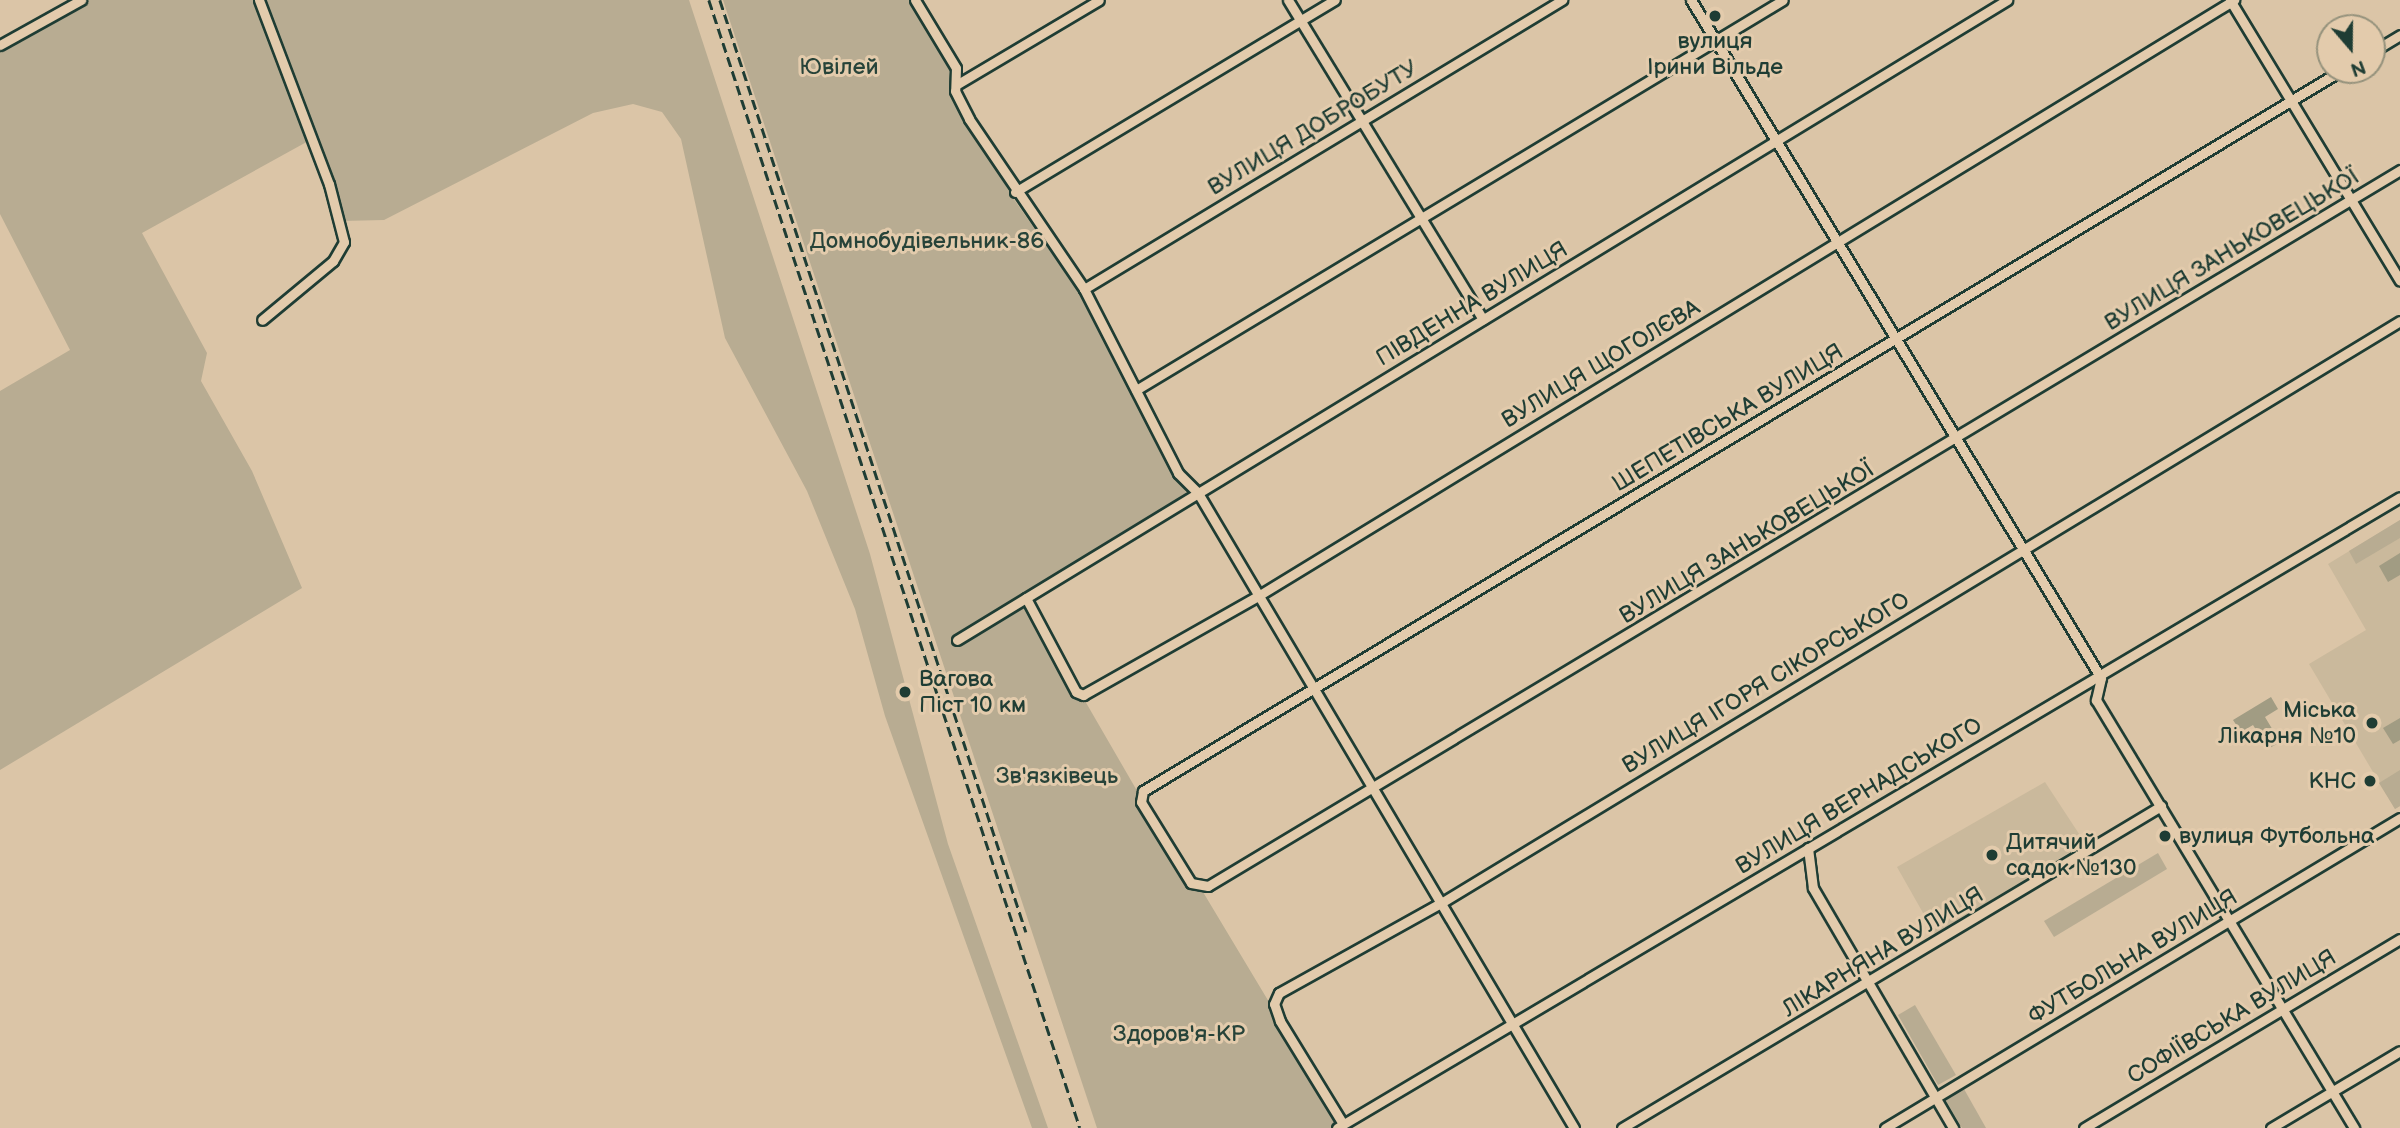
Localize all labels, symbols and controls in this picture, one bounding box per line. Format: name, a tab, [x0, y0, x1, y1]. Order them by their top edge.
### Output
marker: вулиця Ірини Вільде	[1707, 8, 1723, 24]
north arrow	[2316, 14, 2386, 84]
place label: вулиця Ірини Вільде	[1647, 27, 1783, 81]
park label: Ювілей	[799, 53, 879, 81]
street label: ВУЛИЦЯ ДОБРОБУТУ	[1203, 54, 1423, 202]
text: N	[2347, 54, 2368, 81]
street label: ВУЛИЦЯ ЗАНЬКОВЕЦЬКОЇ	[2100, 163, 2364, 337]
park label: Домнобудівельник-86	[810, 227, 1044, 255]
street label: ПІВДЕННА ВУЛИЦЯ	[1371, 236, 1573, 372]
street label: ВУЛИЦЯ ЩОГОЛЄВА	[1497, 294, 1705, 434]
street label: ШЕПЕТІВСЬКА ВУЛИЦЯ	[1607, 338, 1849, 498]
street label: ВУЛИЦЯ ЗАНЬКОВЕЦЬКОЇ	[1615, 456, 1879, 630]
street label: ВУЛИЦЯ ІГОРЯ СІКОРСЬКОГО	[1618, 586, 1914, 780]
place label: Вагова Піст 10 км	[919, 665, 1026, 719]
marker: Вагова Піст 10 км	[897, 684, 913, 700]
place label: Міська Лікарня №10	[2218, 696, 2356, 750]
street label: ВУЛИЦЯ ВЕРНАДСЬКОГО	[1731, 712, 1987, 880]
marker: Міська Лікарня №10	[2362, 713, 2382, 733]
park label: Зв'язківець	[996, 762, 1118, 790]
place label: КНС	[2309, 767, 2356, 795]
marker: КНС	[2362, 773, 2378, 789]
place label: вулиця Футбольна	[2179, 822, 2375, 850]
place label: Дитячий садок №130	[2006, 828, 2137, 882]
marker: вулиця Футбольна	[2157, 828, 2173, 844]
marker: Дитячий садок №130	[1984, 847, 2000, 863]
street label: ЛІКАРНЯНА ВУЛИЦЯ	[1777, 881, 1989, 1023]
street label: ФУТБОЛЬНА ВУЛИЦЯ	[2023, 883, 2243, 1031]
street label: СОФІЇВСЬКА ВУЛИЦЯ	[2123, 944, 2341, 1090]
park label: Здоров'я-КР	[1113, 1020, 1245, 1048]

